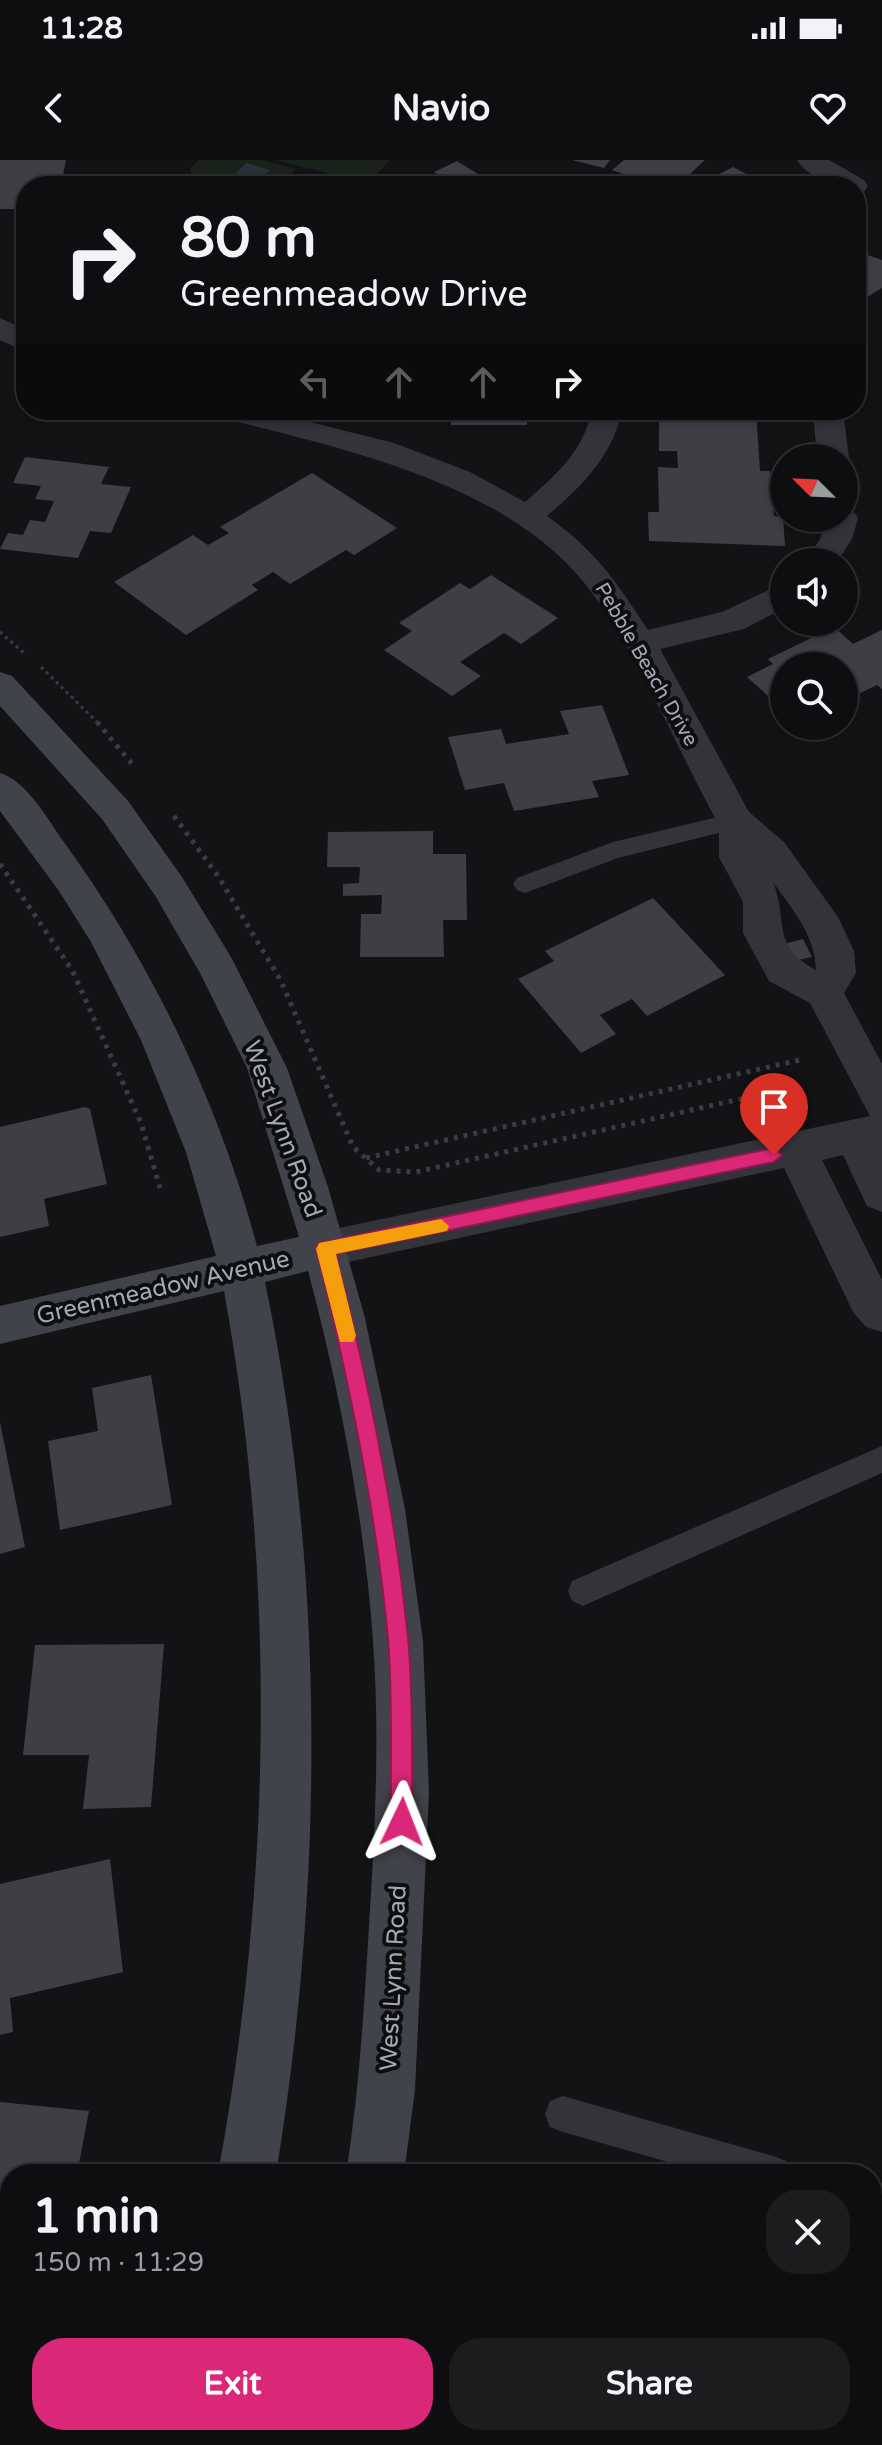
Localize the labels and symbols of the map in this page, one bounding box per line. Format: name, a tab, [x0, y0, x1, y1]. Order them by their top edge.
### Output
north arrow	[770, 444, 858, 532]
street label: Pebble Beach Drive	[590, 578, 703, 751]
street label: West Lynn Road	[237, 1037, 328, 1222]
pin	[740, 1073, 808, 1155]
street label: Greenmeadow Avenue	[34, 1244, 292, 1331]
position arrow	[360, 1780, 444, 1864]
street label: West Lynn Road	[374, 1884, 413, 2072]

